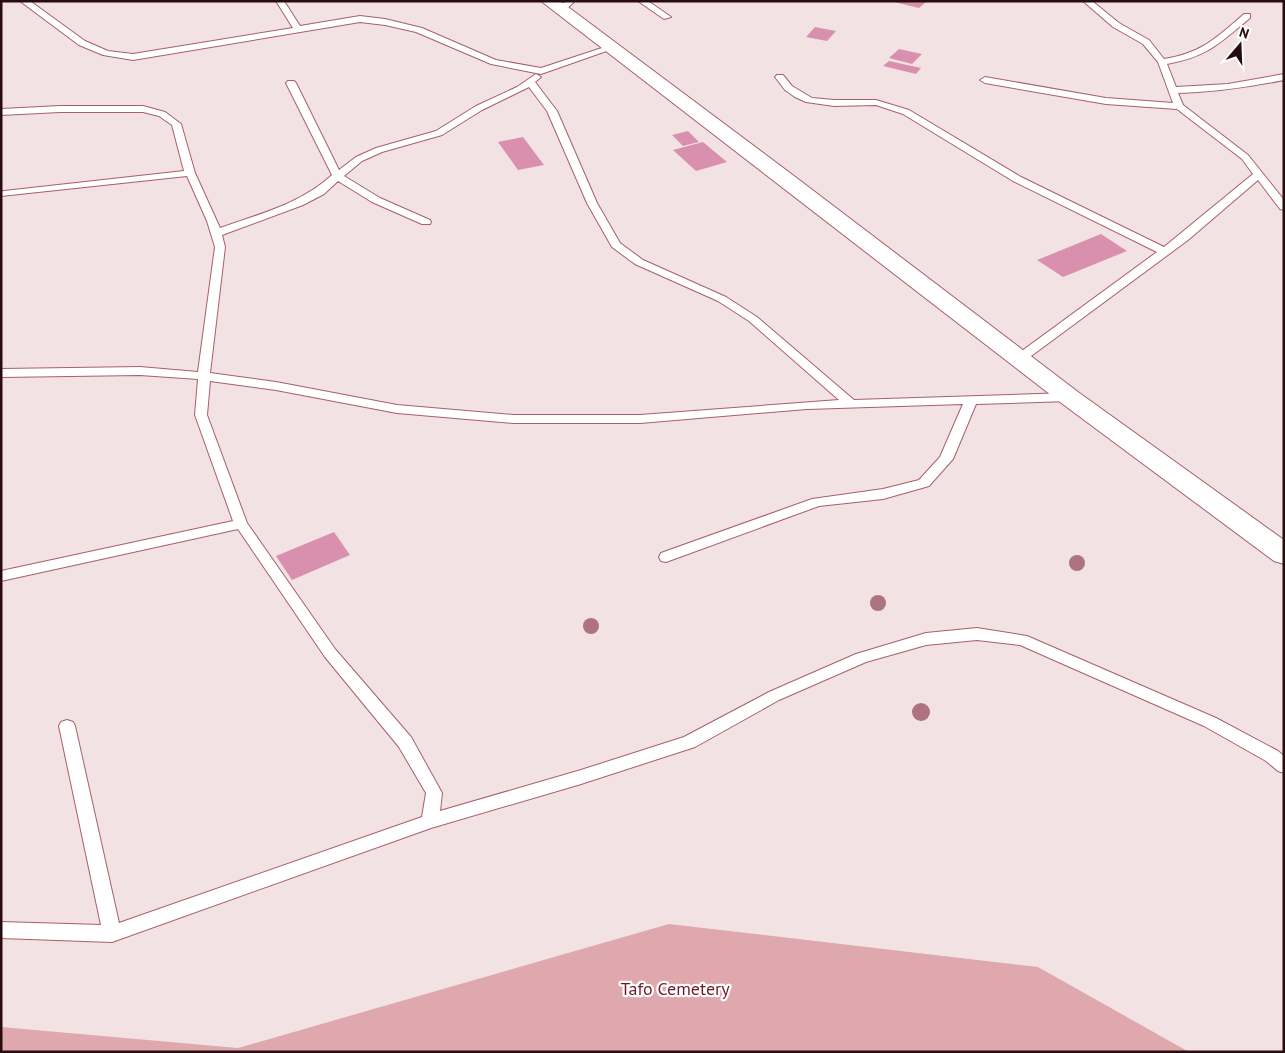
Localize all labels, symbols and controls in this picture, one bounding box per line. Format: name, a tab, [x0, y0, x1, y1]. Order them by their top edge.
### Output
north arrow	[1215, 20, 1265, 70]
text: N	[1237, 23, 1252, 43]
park label: Tafo Cemetery	[620, 977, 730, 1000]

